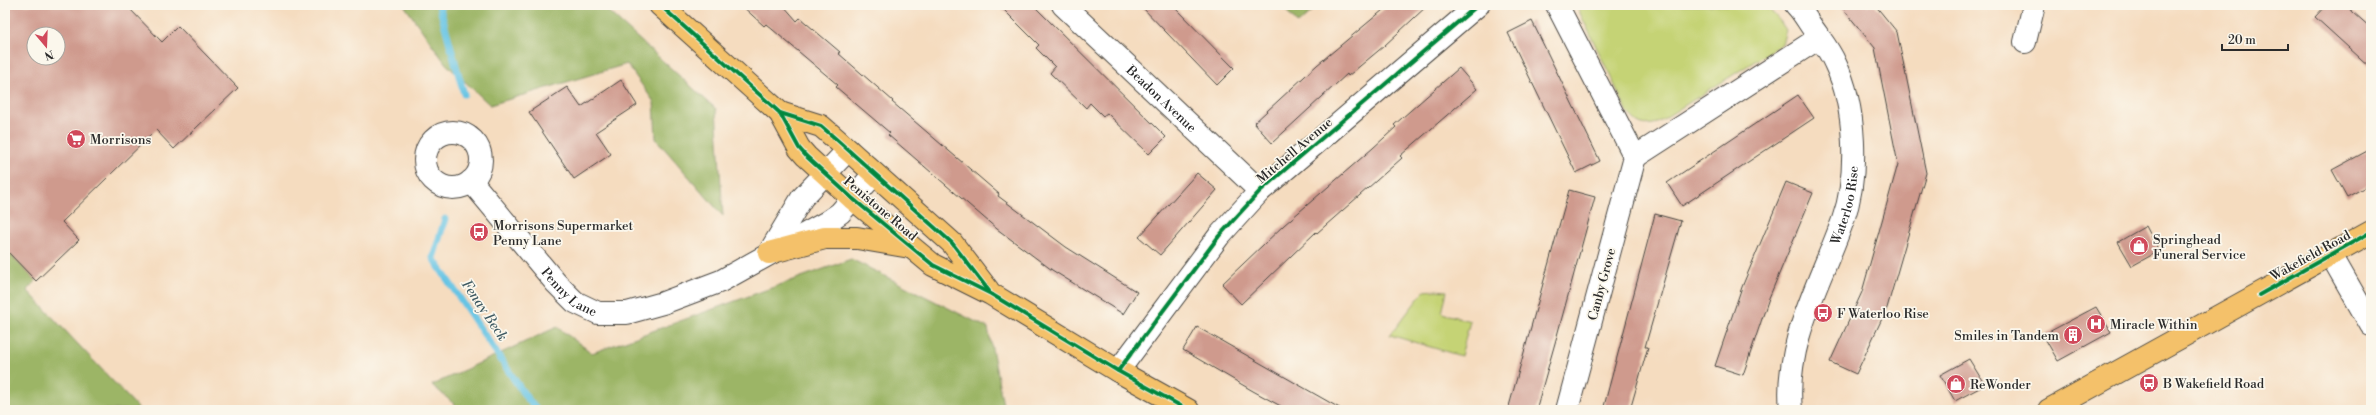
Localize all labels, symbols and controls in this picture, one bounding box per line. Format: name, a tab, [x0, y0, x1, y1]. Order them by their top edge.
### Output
north arrow	[26, 26, 66, 66]
scale bar	[2222, 26, 2288, 52]
text: 20 m	[2228, 33, 2256, 48]
text: N	[42, 46, 55, 63]
street label: Beadon Avenue	[1122, 62, 1200, 136]
street label: Mitchell Avenue	[1253, 114, 1336, 187]
supermarket icon: Morrisons	[65, 128, 87, 150]
place label: Morrisons	[90, 132, 152, 148]
street label: Waterloo Rise	[1827, 165, 1862, 248]
street label: Penistone Road	[840, 173, 921, 245]
place label: Morrisons Supermarket Penny Lane	[493, 218, 633, 249]
bus stop icon: Morrisons Supermarket Penny Lane	[468, 221, 490, 243]
street label: Wakefield Road	[2267, 227, 2354, 285]
place label: Springhead Funeral Service	[2153, 232, 2246, 263]
shop icon: Springhead Funeral Service	[2128, 235, 2150, 257]
street label: Canby Grove	[1585, 246, 1619, 322]
street label: Penny Lane	[538, 265, 600, 321]
water label: Fenay Beck	[457, 277, 511, 345]
bus stop icon: F Waterloo Rise	[1812, 302, 1834, 324]
place label: F Waterloo Rise	[1837, 306, 1929, 322]
hospital icon: Miracle Within	[2085, 313, 2107, 335]
place label: Miracle Within	[2110, 317, 2198, 333]
building icon: Smiles in Tandem	[2062, 324, 2084, 346]
place label: Smiles in Tandem	[1954, 328, 2060, 344]
bus stop icon: B Wakefield Road	[2138, 372, 2160, 394]
shop icon: ReWonder	[1945, 373, 1967, 395]
place label: B Wakefield Road	[2162, 376, 2265, 392]
place label: ReWonder	[1970, 377, 2031, 393]

